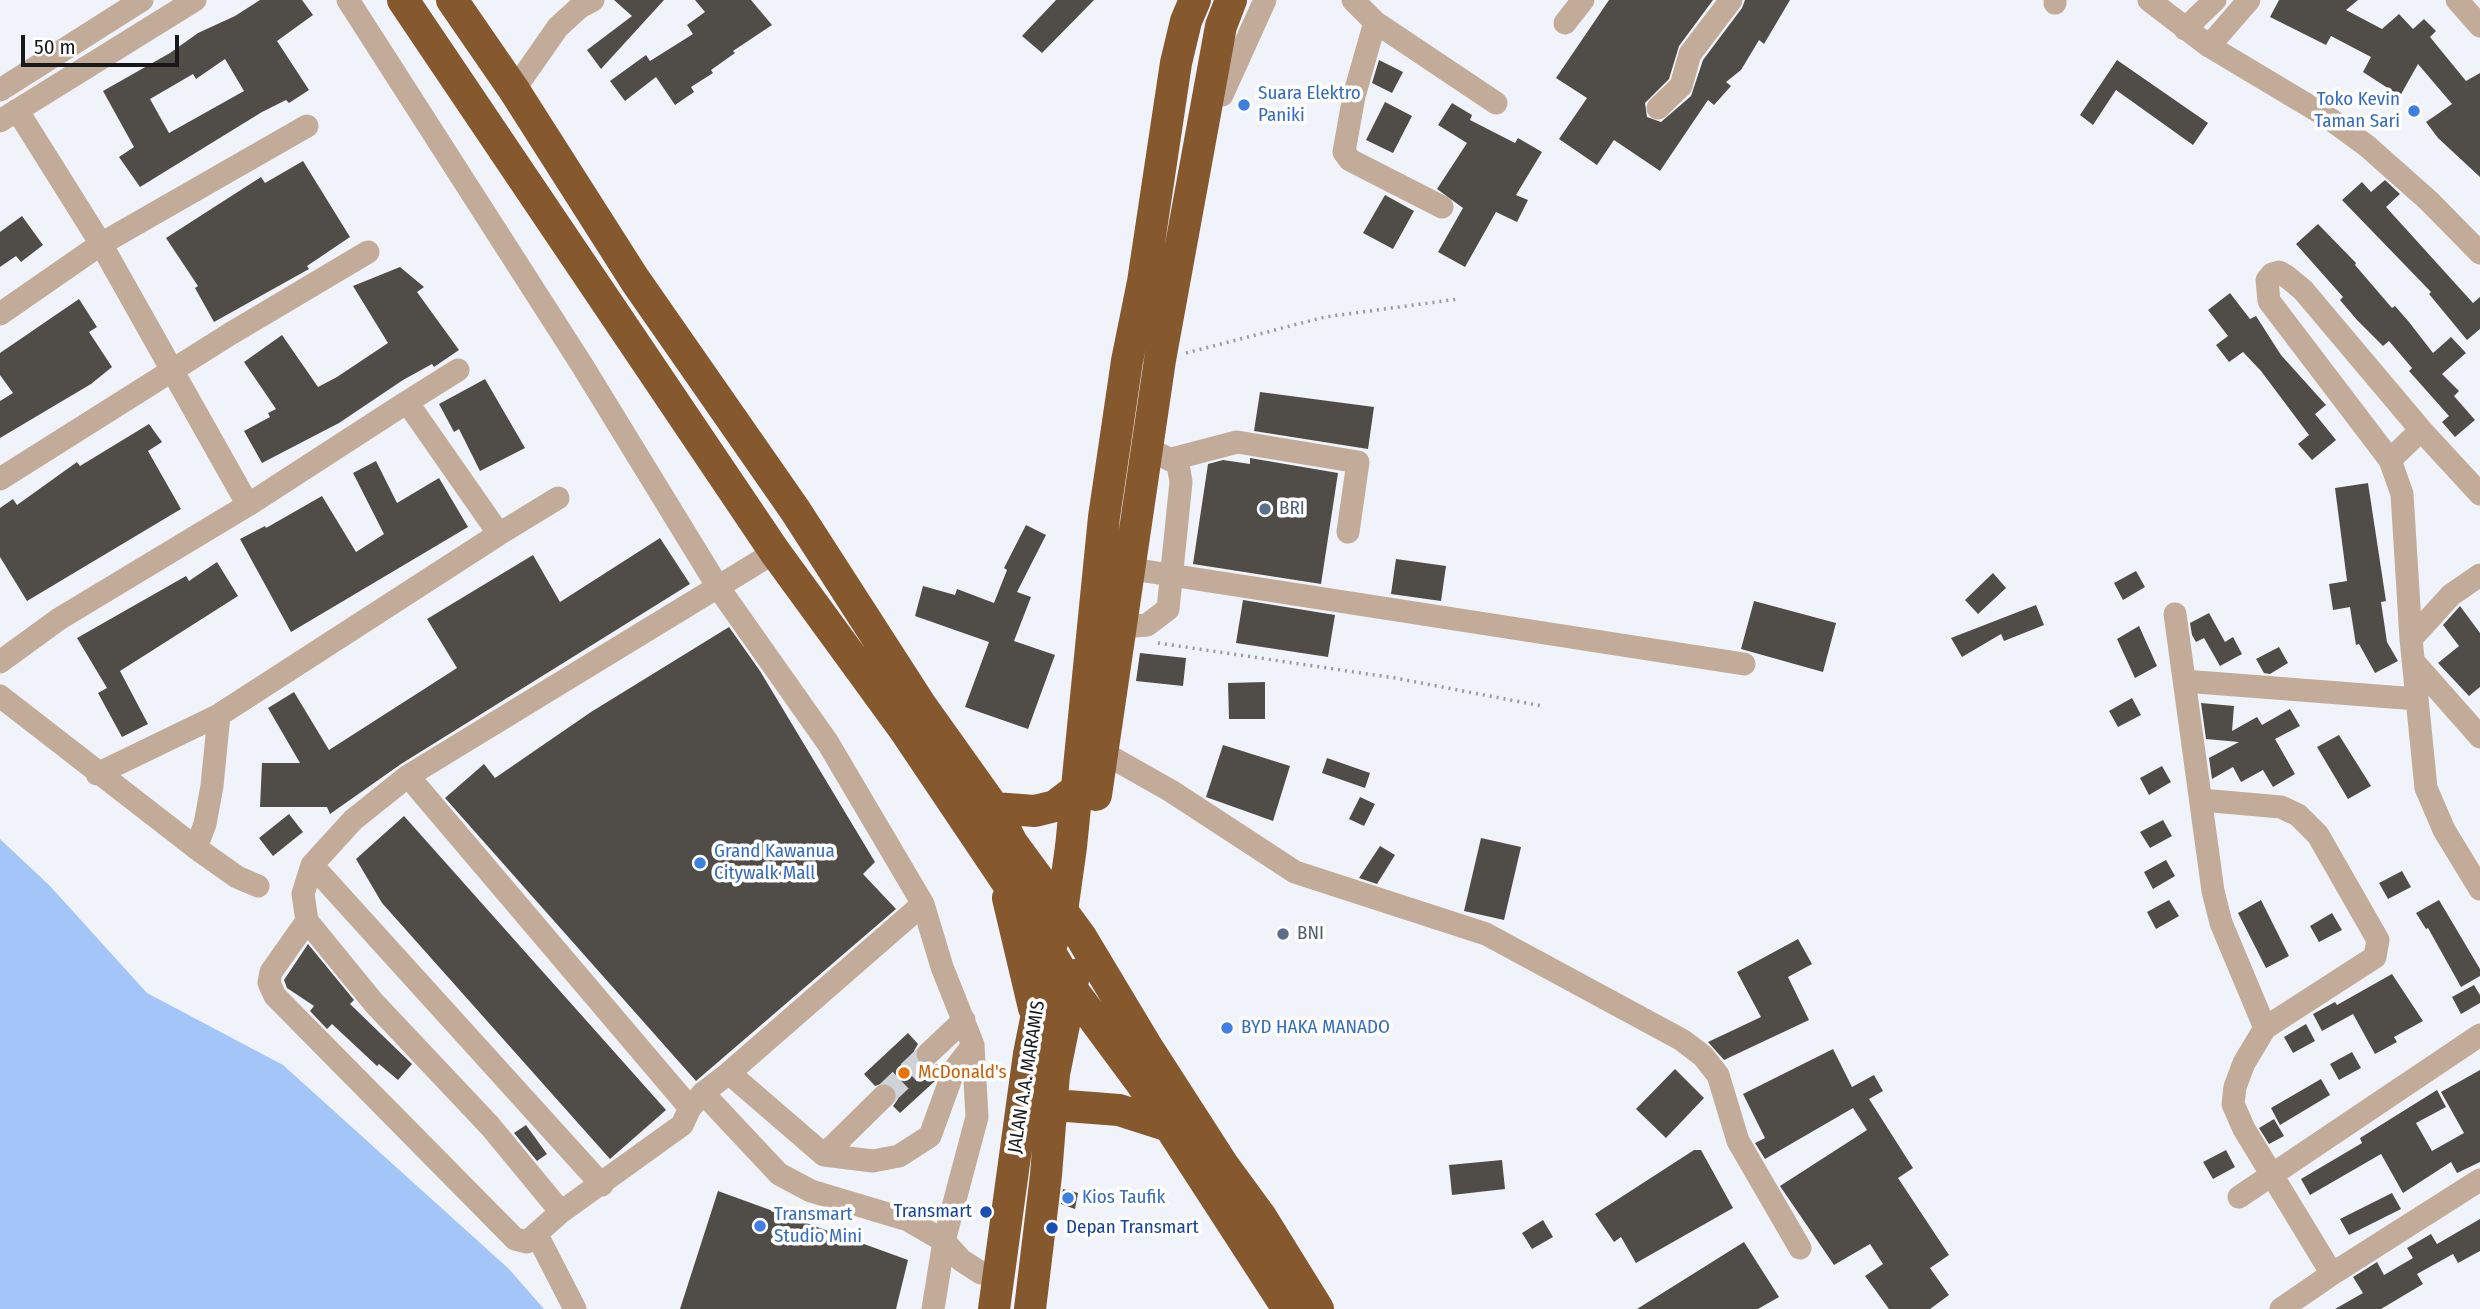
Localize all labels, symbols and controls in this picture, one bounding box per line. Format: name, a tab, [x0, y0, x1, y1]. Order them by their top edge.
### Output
scale bar	[24, 21, 182, 65]
text: 50 m	[34, 34, 76, 60]
place label: Suara Elektro Paniki	[1258, 83, 1361, 127]
place label: Toko Kevin Taman Sari	[2314, 89, 2400, 133]
marker: Suara Elektro Paniki	[1236, 97, 1252, 113]
marker: Toko Kevin Taman Sari	[2406, 103, 2422, 119]
place label: BRI	[1279, 498, 1305, 520]
marker: BRI	[1257, 501, 1273, 517]
place label: Grand Kawanua Citywalk Mall	[714, 841, 835, 885]
marker: Grand Kawanua Citywalk Mall	[692, 855, 708, 871]
place label: BNI	[1297, 923, 1324, 945]
marker: BNI	[1275, 926, 1291, 942]
street label: JALAN A.A. MARAMIS	[1004, 999, 1050, 1155]
place label: BYD HAKA MANADO	[1241, 1017, 1390, 1039]
marker: BYD HAKA MANADO	[1219, 1020, 1235, 1036]
place label: McDonald's	[918, 1062, 1007, 1084]
marker: McDonald's	[896, 1065, 912, 1081]
place label: Kios Taufik	[1082, 1187, 1165, 1209]
marker: Kios Taufik	[1060, 1190, 1076, 1206]
place label: Transmart	[894, 1201, 972, 1223]
place label: Transmart Studio Mini	[774, 1204, 862, 1248]
marker: Transmart	[978, 1204, 994, 1220]
place label: Depan Transmart	[1066, 1217, 1199, 1239]
marker: Transmart Studio Mini	[752, 1218, 768, 1234]
marker: Depan Transmart	[1044, 1220, 1060, 1236]

